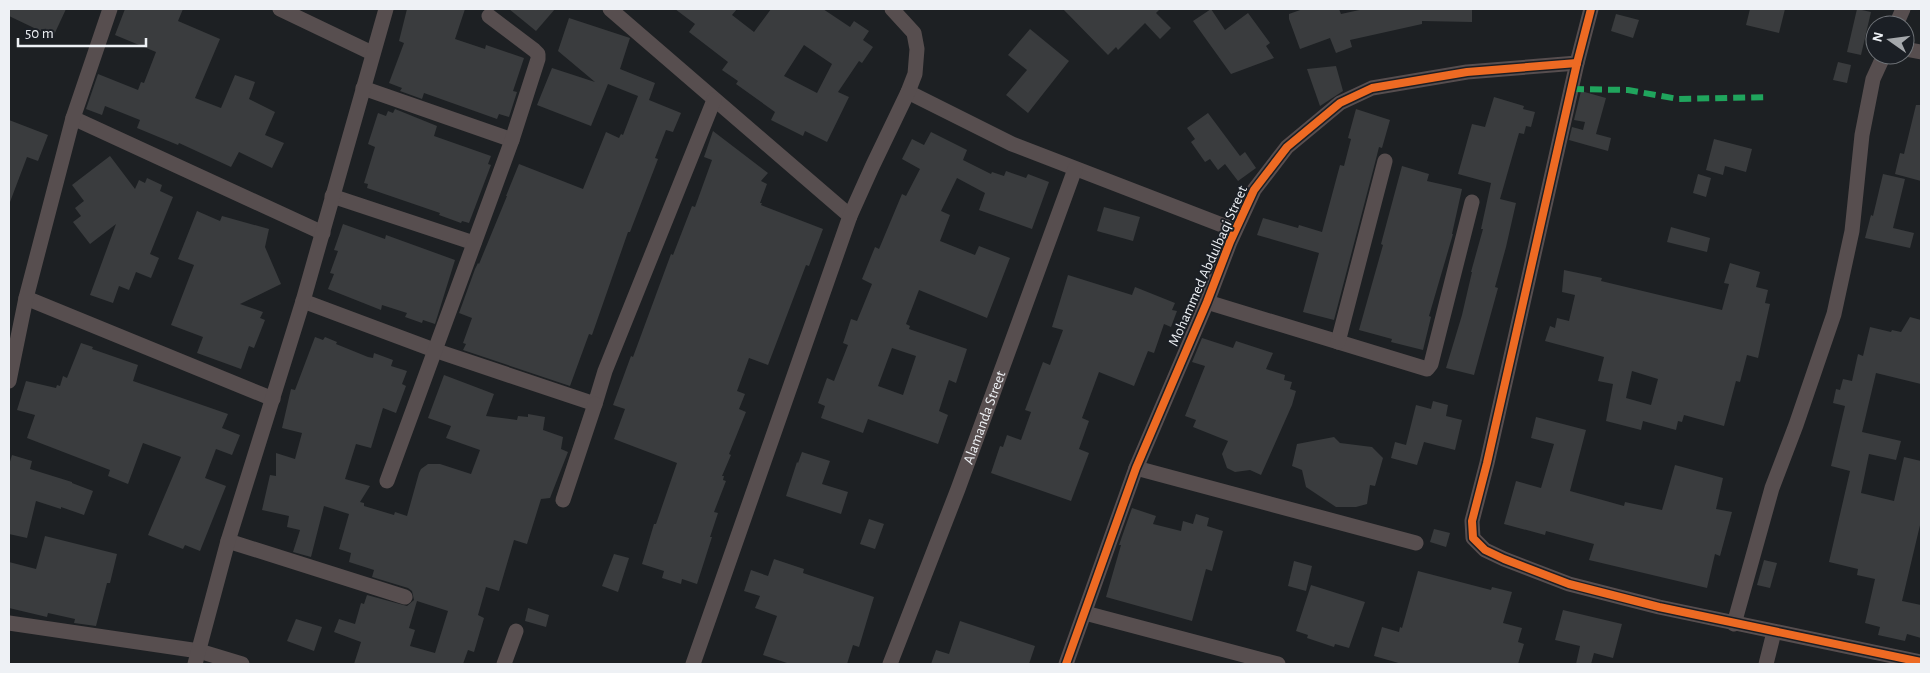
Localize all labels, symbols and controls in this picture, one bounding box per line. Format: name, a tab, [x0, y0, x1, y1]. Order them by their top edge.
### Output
scale bar	[18, 15, 145, 47]
north arrow	[1865, 15, 1915, 65]
text: 50 m	[25, 26, 54, 41]
text: N	[1870, 31, 1886, 44]
street label: Mohammed Abdulbaqi Street	[1166, 183, 1250, 348]
street label: Alamanda Street	[960, 368, 1008, 466]

